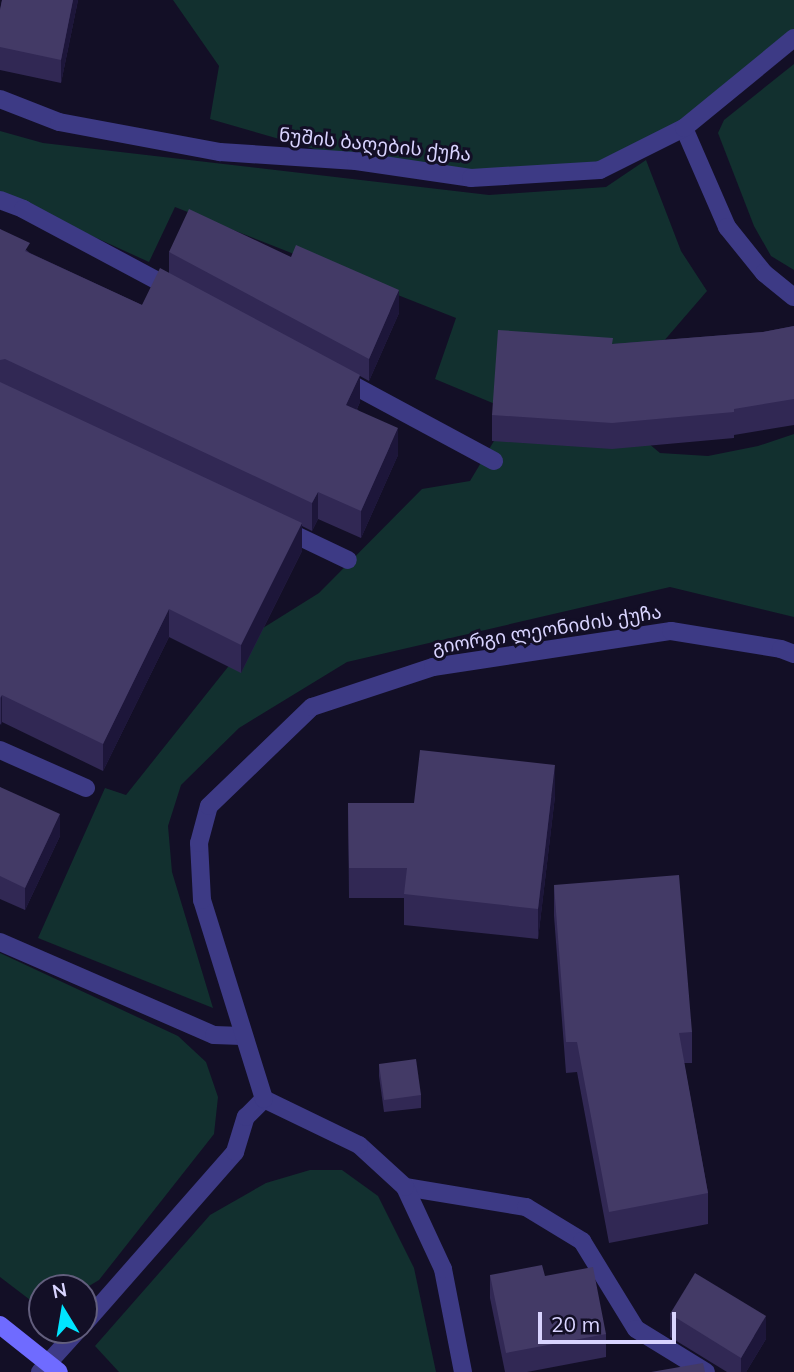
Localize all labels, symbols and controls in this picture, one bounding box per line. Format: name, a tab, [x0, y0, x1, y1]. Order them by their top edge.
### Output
street label: ნუშის ბაღების ქუჩა	[278, 124, 472, 166]
street label: გიორგი ლეონიძის ქუჩა	[431, 601, 663, 659]
north arrow	[28, 1274, 98, 1344]
text: N	[50, 1277, 69, 1304]
scale bar	[542, 1298, 680, 1342]
text: 20 m	[551, 1311, 600, 1337]

